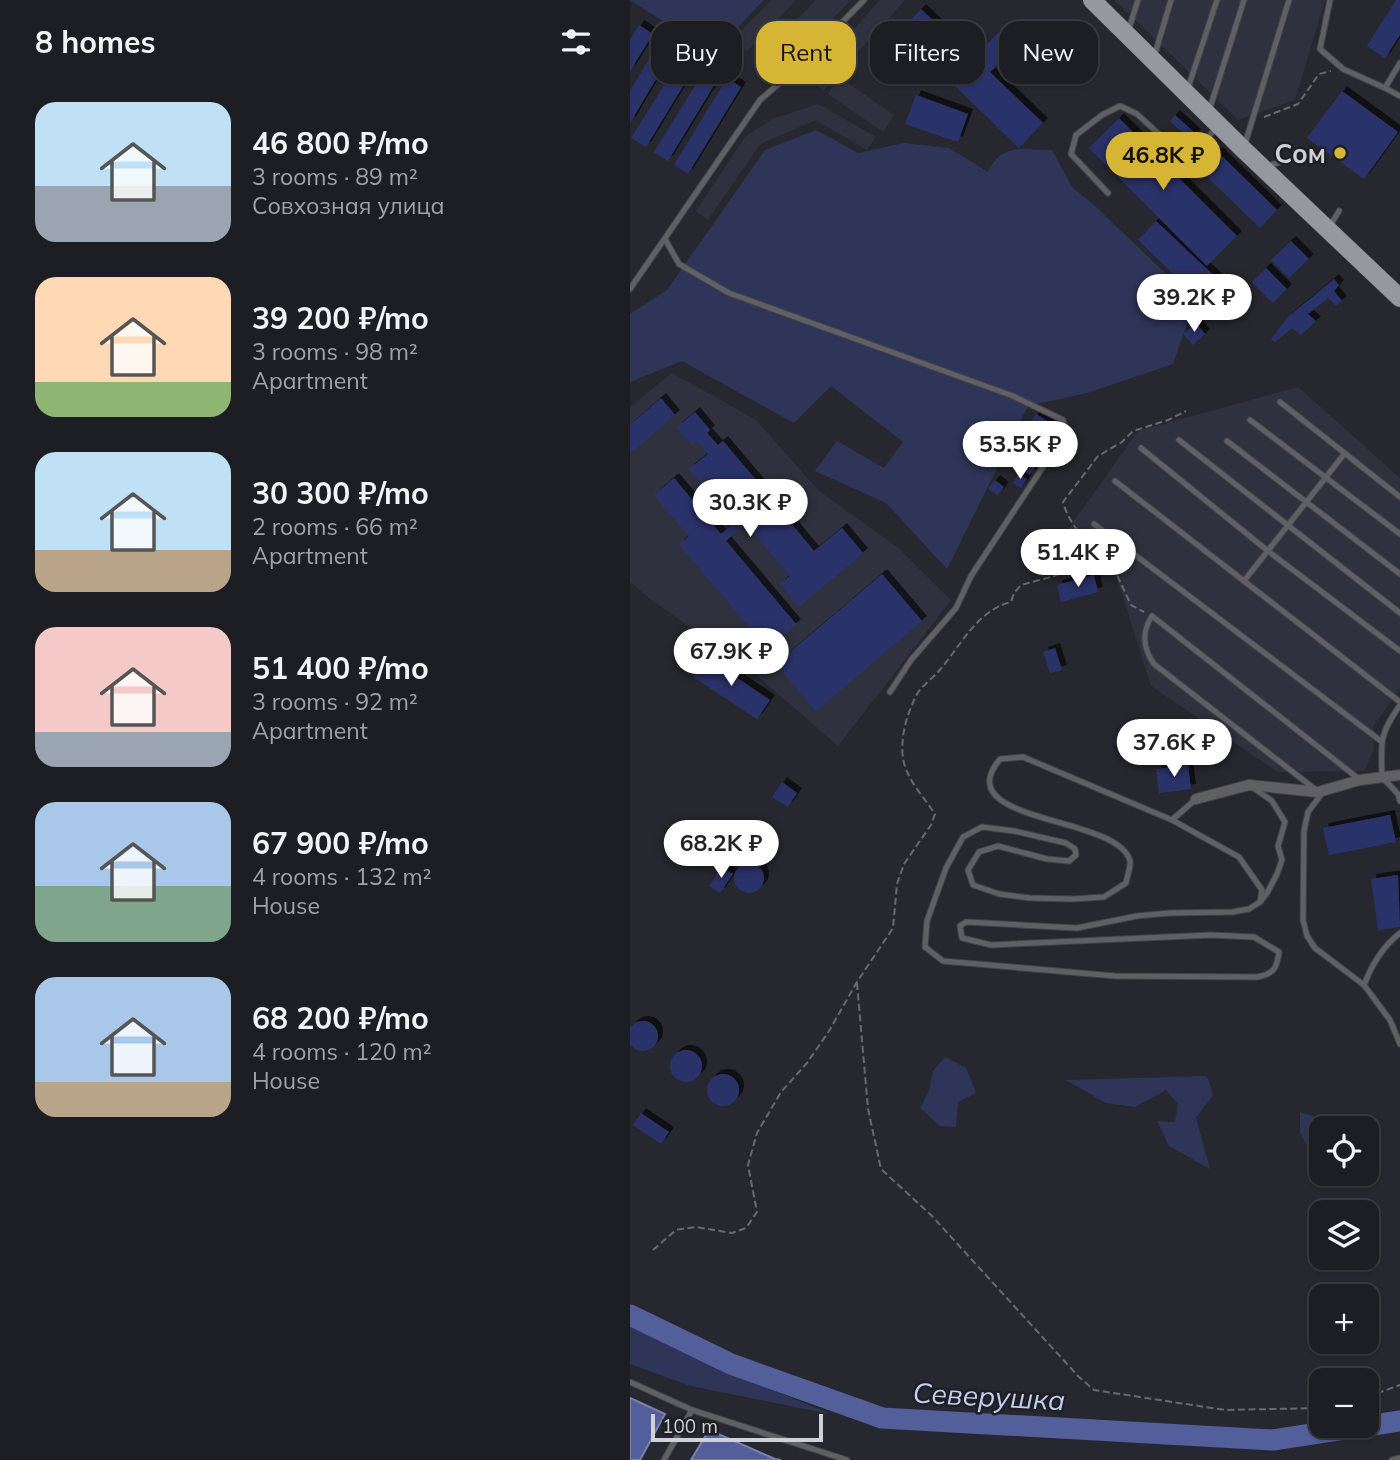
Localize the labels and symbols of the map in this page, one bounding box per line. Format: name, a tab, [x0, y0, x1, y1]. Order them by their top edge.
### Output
pin: 46.8K ₽	[1098, 132, 1228, 192]
place label: Сом	[1275, 137, 1326, 170]
marker: Сом	[1332, 145, 1348, 161]
pin: 39.2K ₽	[1129, 274, 1259, 334]
pin: 53.5K ₽	[955, 421, 1085, 481]
pin: 30.3K ₽	[685, 480, 815, 539]
pin: 51.4K ₽	[1013, 530, 1143, 589]
pin: 67.9K ₽	[666, 628, 796, 688]
pin: 37.6K ₽	[1109, 720, 1239, 779]
pin: 68.2K ₽	[656, 820, 786, 880]
water label: Северушка	[912, 1375, 1066, 1417]
scale bar	[651, 1411, 822, 1443]

